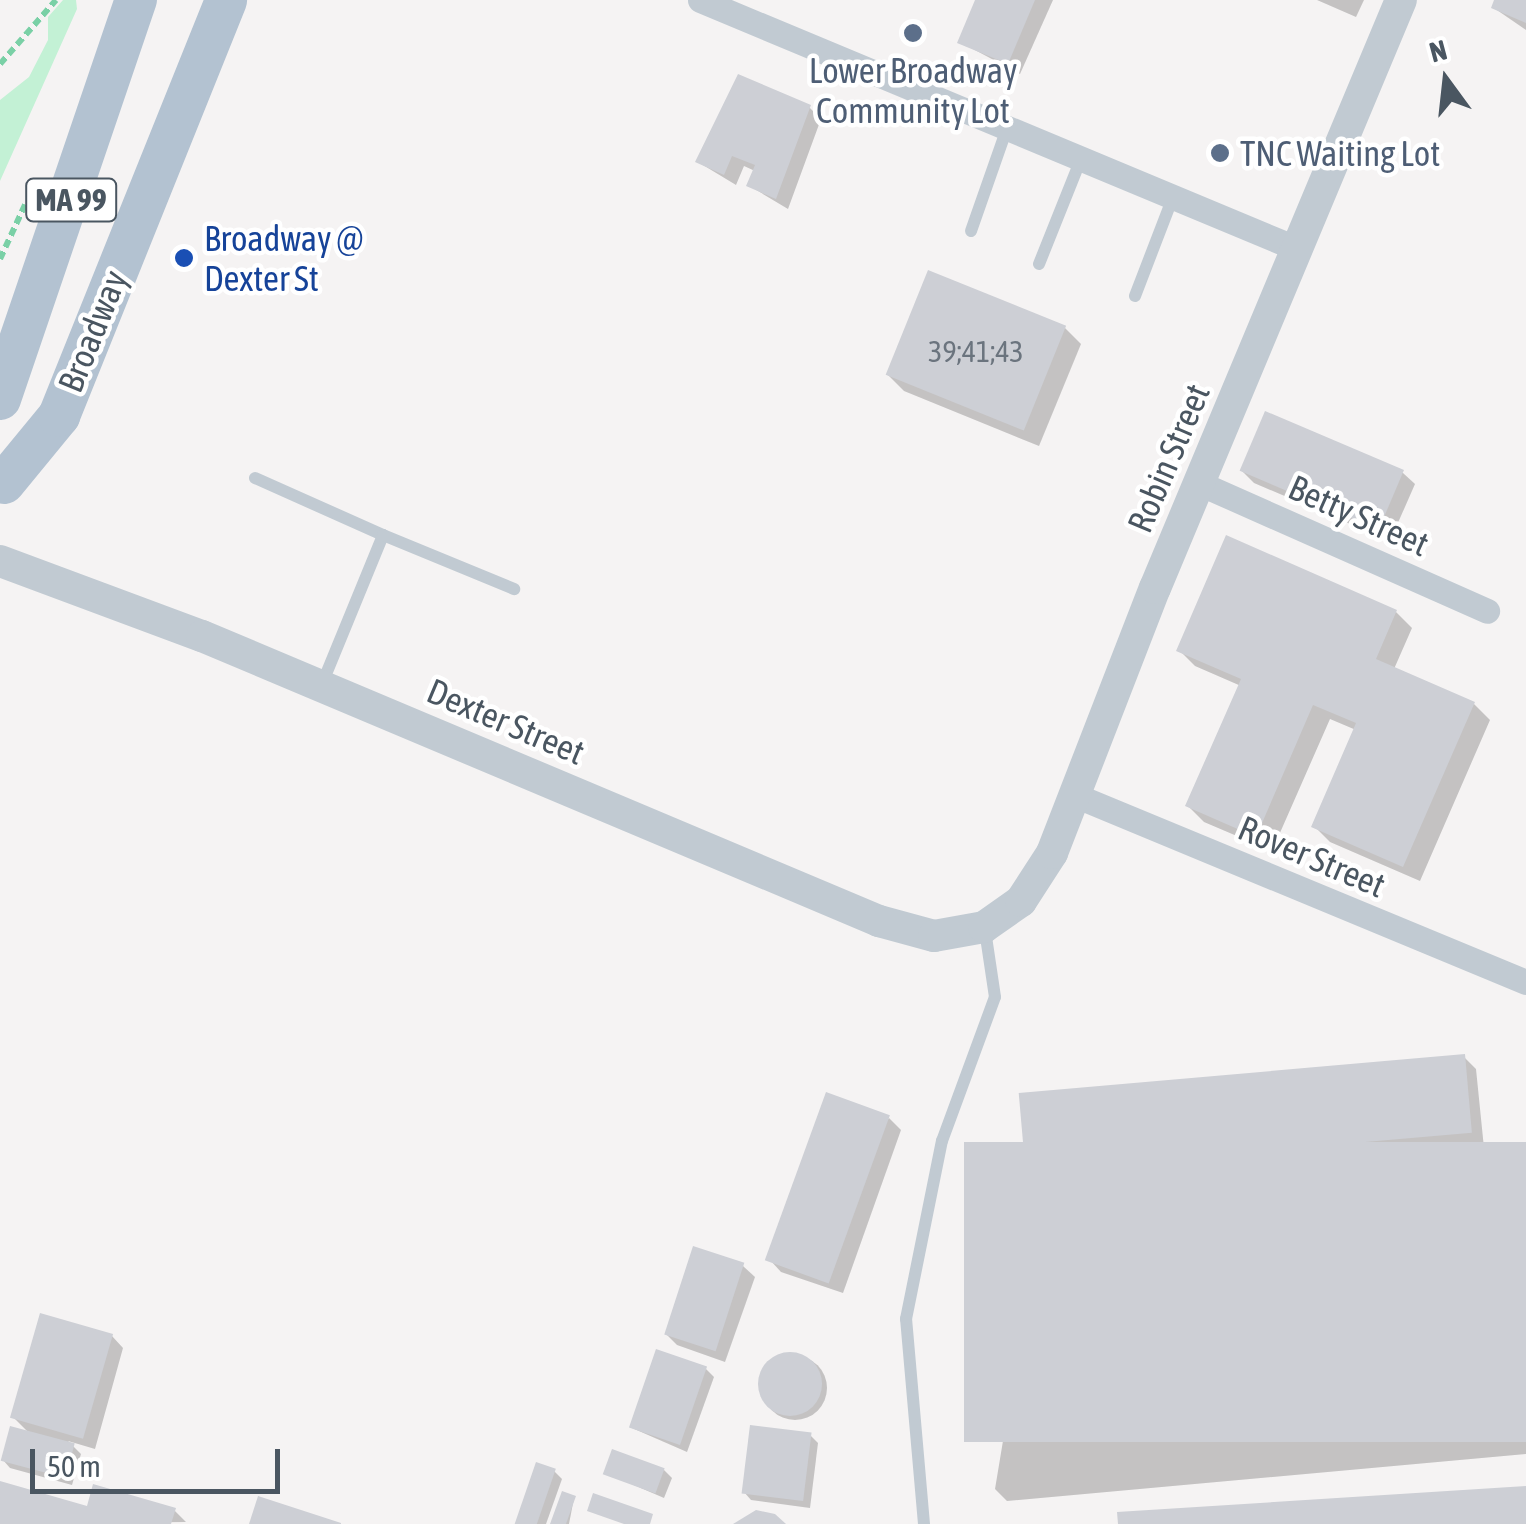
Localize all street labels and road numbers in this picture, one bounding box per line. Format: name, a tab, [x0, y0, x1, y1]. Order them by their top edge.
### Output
road number: MA 99	[23, 173, 118, 227]
street label: Broadway	[49, 264, 135, 398]
street label: Robin Street	[1118, 377, 1218, 539]
street label: Betty Street	[1283, 466, 1435, 564]
street label: Dexter Street	[421, 669, 591, 773]
street label: Rover Street	[1232, 806, 1392, 906]

